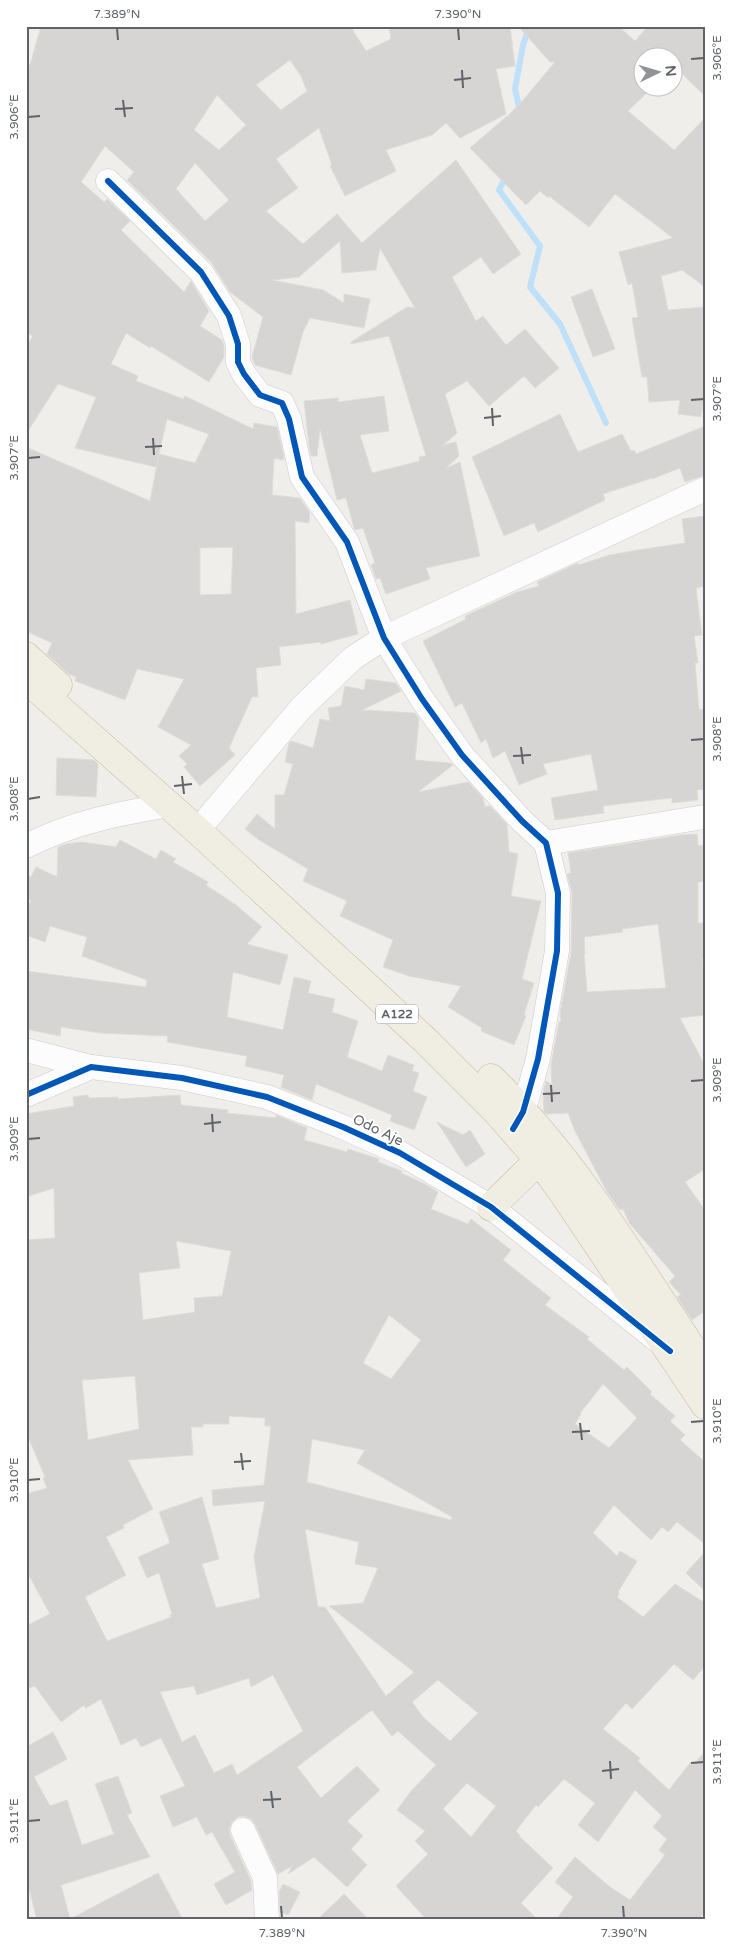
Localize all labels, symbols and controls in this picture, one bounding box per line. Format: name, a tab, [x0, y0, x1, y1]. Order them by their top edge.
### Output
text: 7.389°N	[94, 7, 140, 21]
text: 7.390°N	[435, 7, 481, 21]
text: 3.906°E	[710, 35, 724, 81]
north arrow	[634, 48, 684, 98]
text: N	[661, 65, 679, 77]
text: 3.906°E	[7, 94, 21, 140]
text: 3.907°E	[710, 376, 724, 422]
text: 3.907°E	[7, 435, 21, 481]
text: 3.908°E	[710, 716, 724, 762]
text: 3.908°E	[7, 776, 21, 822]
road number: A122	[376, 1004, 418, 1024]
text: 3.909°E	[710, 1057, 724, 1103]
street label: Odo Aje	[350, 1111, 406, 1149]
text: 3.909°E	[7, 1116, 21, 1162]
text: 3.910°E	[710, 1398, 724, 1444]
text: 3.910°E	[7, 1457, 21, 1503]
text: 3.911°E	[710, 1739, 724, 1785]
text: 3.911°E	[7, 1798, 21, 1844]
text: 7.389°N	[259, 1926, 305, 1940]
text: 7.390°N	[601, 1926, 647, 1940]

